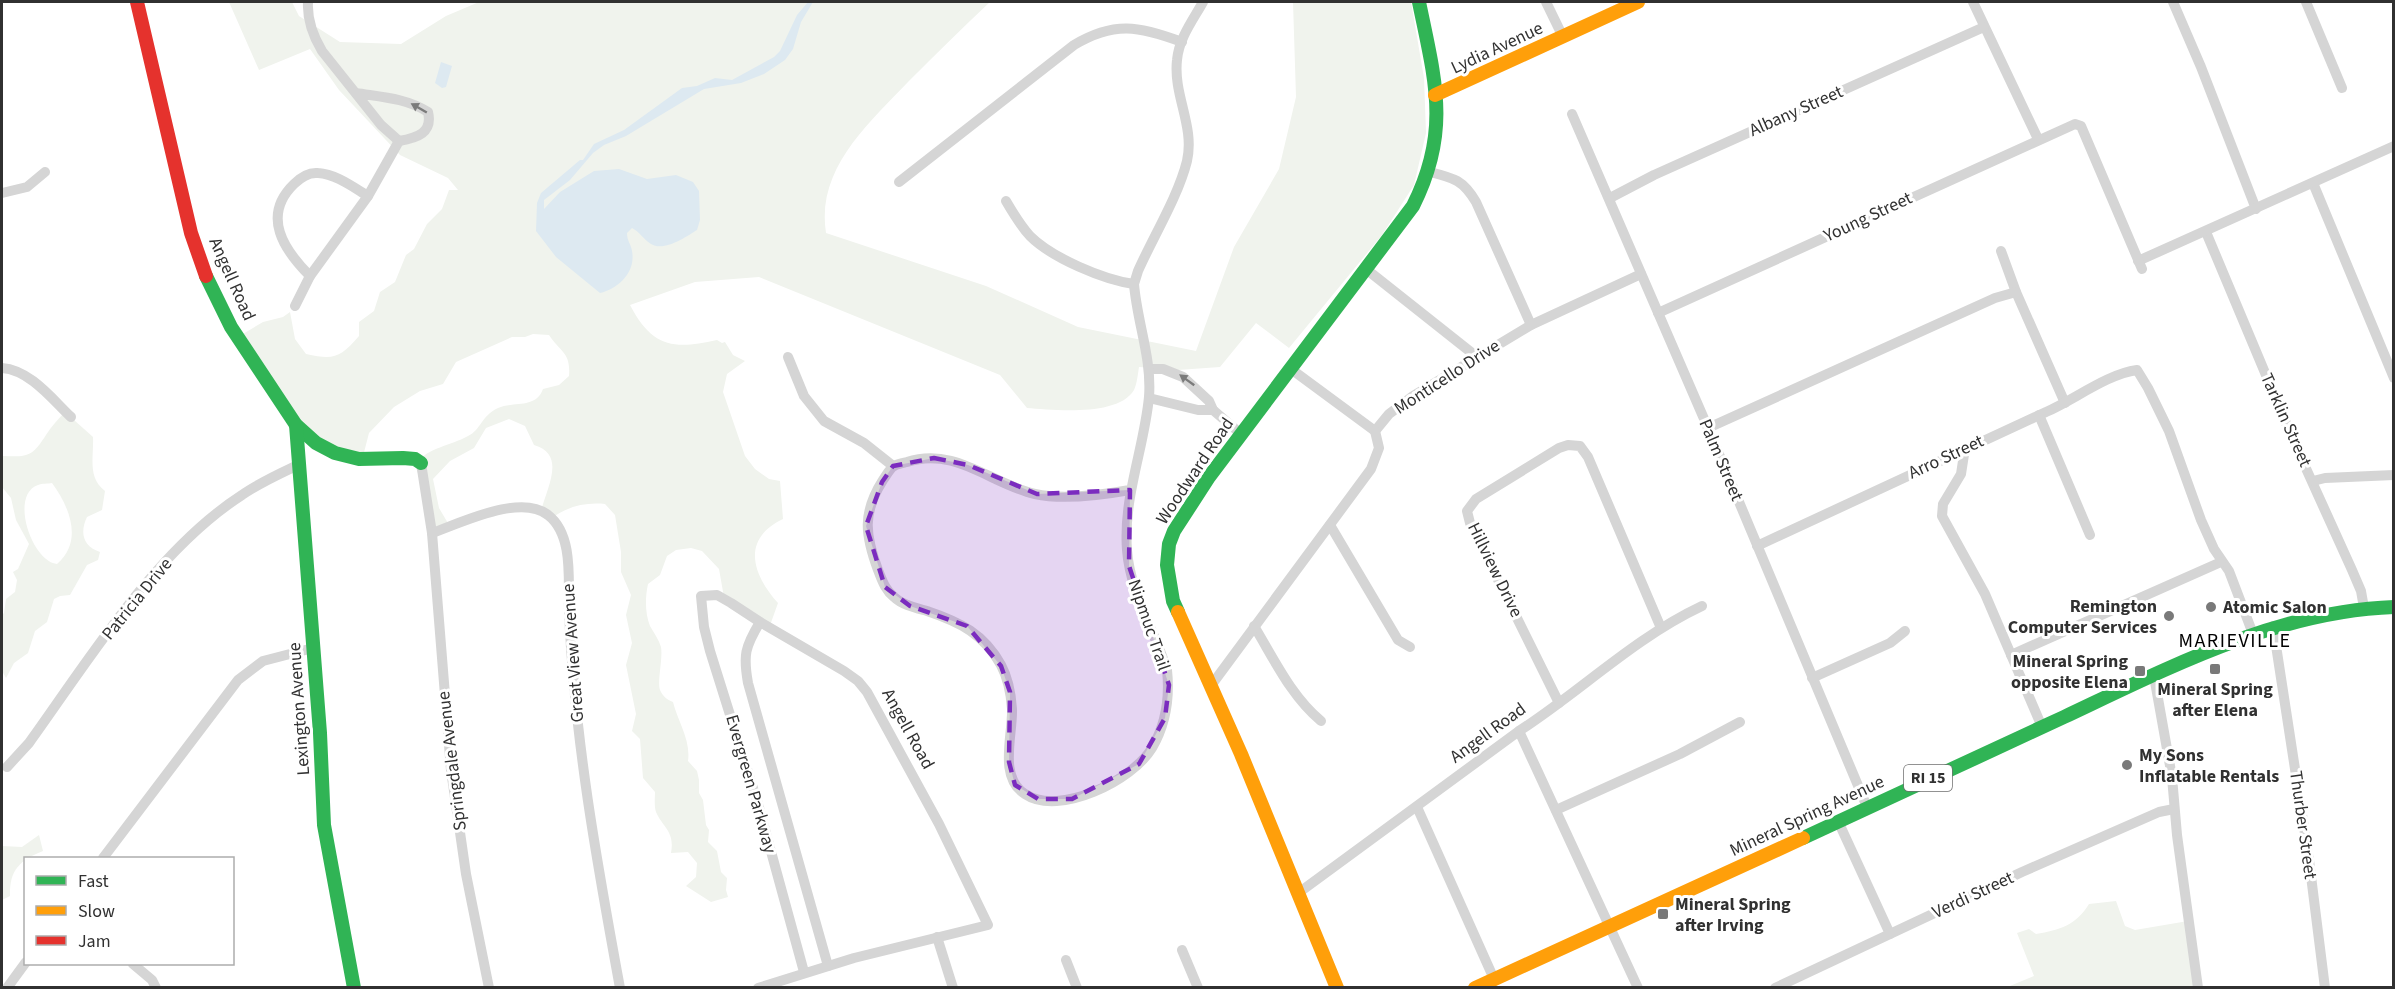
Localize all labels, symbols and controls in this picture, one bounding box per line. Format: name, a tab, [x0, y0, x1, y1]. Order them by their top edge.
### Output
street label: Lydia Avenue	[1447, 16, 1547, 80]
street label: Albany Street	[1745, 79, 1847, 143]
one-way arrow	[411, 102, 427, 113]
street label: Young Street	[1819, 186, 1916, 249]
street label: Angell Road	[203, 233, 261, 325]
street label: Monticello Drive	[1389, 333, 1505, 421]
street label: Tarklin Street	[2254, 369, 2318, 471]
one-way arrow	[1179, 374, 1195, 386]
street label: Woodward Road	[1150, 413, 1240, 529]
street label: Palm Street	[1693, 415, 1749, 505]
street label: Arro Street	[1904, 429, 1988, 485]
street label: Hillview Drive	[1461, 518, 1529, 622]
street label: Patricia Drive	[96, 552, 178, 645]
street label: Nipmuc Trail	[1122, 576, 1176, 674]
street label: Great View Avenue	[556, 583, 590, 723]
place label: Remington Computer Services	[2008, 594, 2157, 640]
place label: Atomic Salon	[2222, 595, 2327, 620]
marker: Atomic Salon	[2204, 600, 2218, 614]
marker: Remington Computer Services	[2162, 609, 2176, 623]
district label: MARIEVILLE	[2178, 627, 2292, 655]
street label: Lexington Avenue	[282, 642, 316, 776]
place label: Mineral Spring opposite Elena	[2011, 649, 2128, 695]
marker: Mineral Spring after Elena	[2208, 662, 2222, 676]
marker: Mineral Spring opposite Elena	[2133, 664, 2147, 678]
place label: Mineral Spring after Elena	[2157, 677, 2273, 723]
street label: Angell Road	[876, 684, 940, 774]
street label: Springdale Avenue	[431, 690, 473, 832]
street label: Angell Road	[1445, 697, 1531, 769]
street label: Evergreen Parkway	[719, 712, 783, 857]
place label: My Sons Inflatable Rentals	[2139, 743, 2279, 789]
marker: My Sons Inflatable Rentals	[2120, 758, 2134, 772]
road number: RI 15	[1904, 765, 1952, 791]
street label: Mineral Spring Avenue	[1726, 769, 1888, 863]
street label: Thurber Street	[2283, 769, 2323, 881]
legend	[24, 857, 234, 965]
street label: Verdi Street	[1928, 865, 2018, 925]
text: Fast	[78, 869, 109, 894]
place label: Mineral Spring after Irving	[1675, 892, 1791, 938]
text: Slow	[78, 899, 115, 924]
marker: Mineral Spring after Irving	[1656, 907, 1670, 921]
text: Jam	[78, 929, 111, 954]

